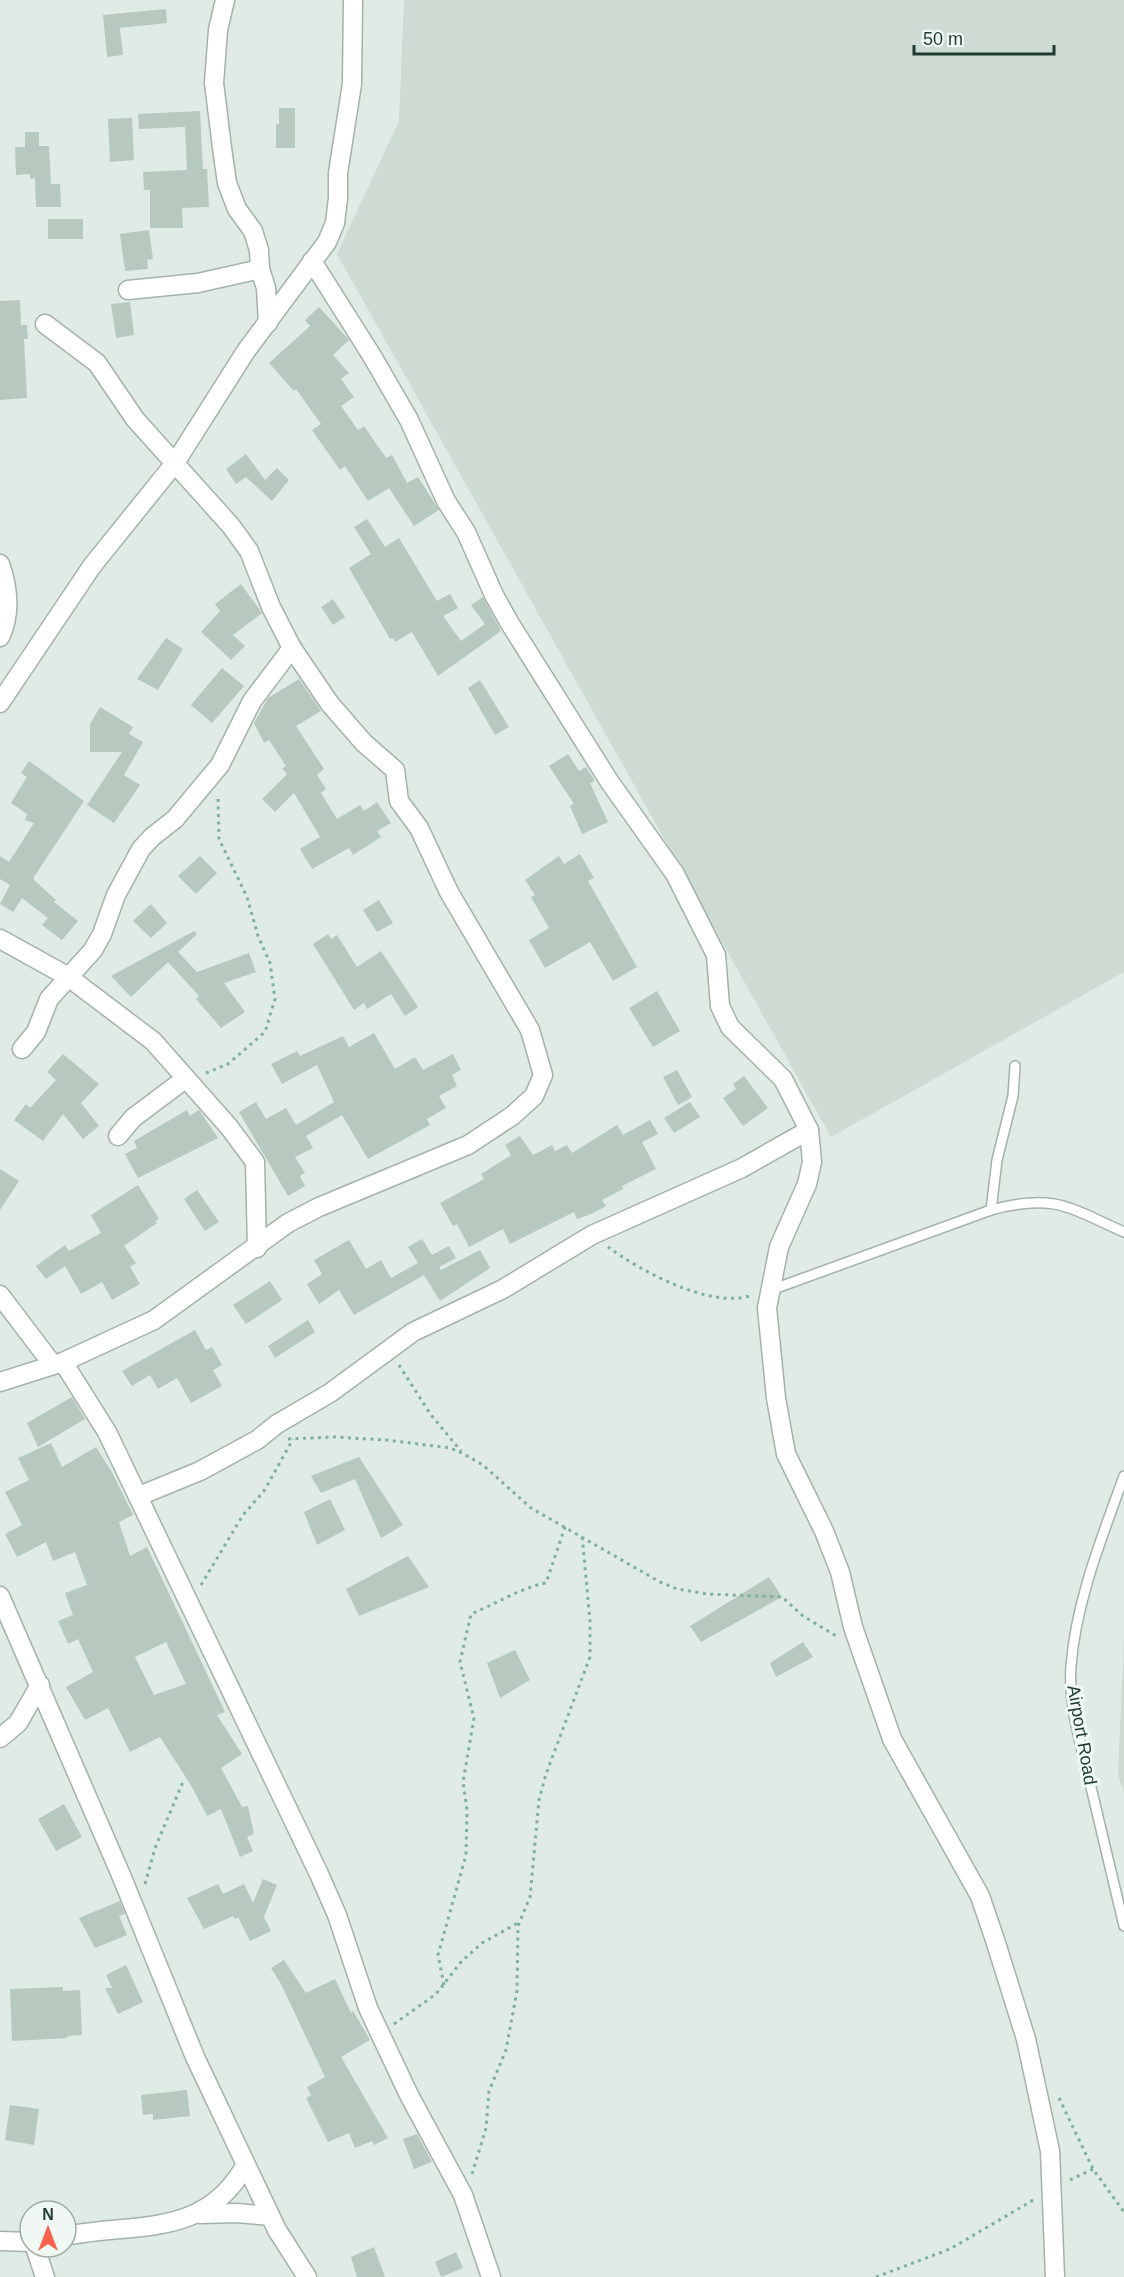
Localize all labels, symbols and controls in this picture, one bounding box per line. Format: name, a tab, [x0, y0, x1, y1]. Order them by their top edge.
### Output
scale bar	[914, 18, 1054, 56]
text: 50 m	[923, 29, 963, 49]
street label: Airport Road	[1063, 1683, 1101, 1787]
north arrow	[18, 2199, 78, 2259]
text: N	[42, 2206, 54, 2223]

